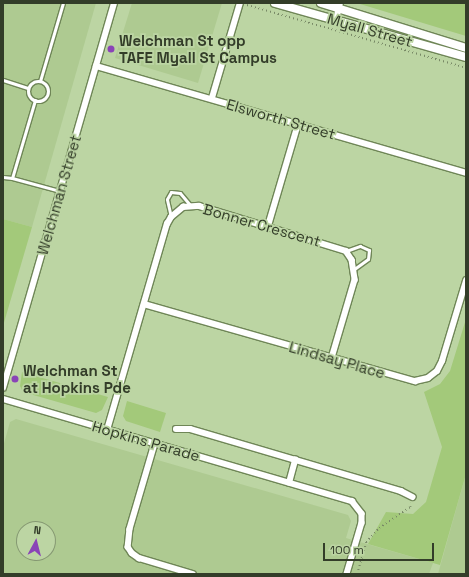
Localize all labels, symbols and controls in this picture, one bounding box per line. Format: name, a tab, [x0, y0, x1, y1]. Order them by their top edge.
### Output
street label: Myall Street	[325, 9, 415, 51]
place label: Welchman St opp TAFE Myall St Campus	[119, 31, 277, 66]
marker: Welchman St opp TAFE Myall St Campus	[106, 44, 116, 54]
street label: Elsworth Street	[224, 95, 338, 143]
street label: Welchman Street	[33, 133, 85, 257]
street label: Bonner Crescent	[201, 200, 323, 250]
street label: Lindsay Place	[287, 338, 387, 382]
place label: Welchman St at Hopkins Pde	[23, 361, 131, 396]
marker: Welchman St at Hopkins Pde	[10, 374, 20, 384]
street label: Hopkins Parade	[90, 417, 202, 465]
north arrow	[16, 521, 56, 561]
text: N	[33, 523, 42, 537]
scale bar	[325, 535, 436, 561]
text: 100 m	[330, 542, 364, 558]

